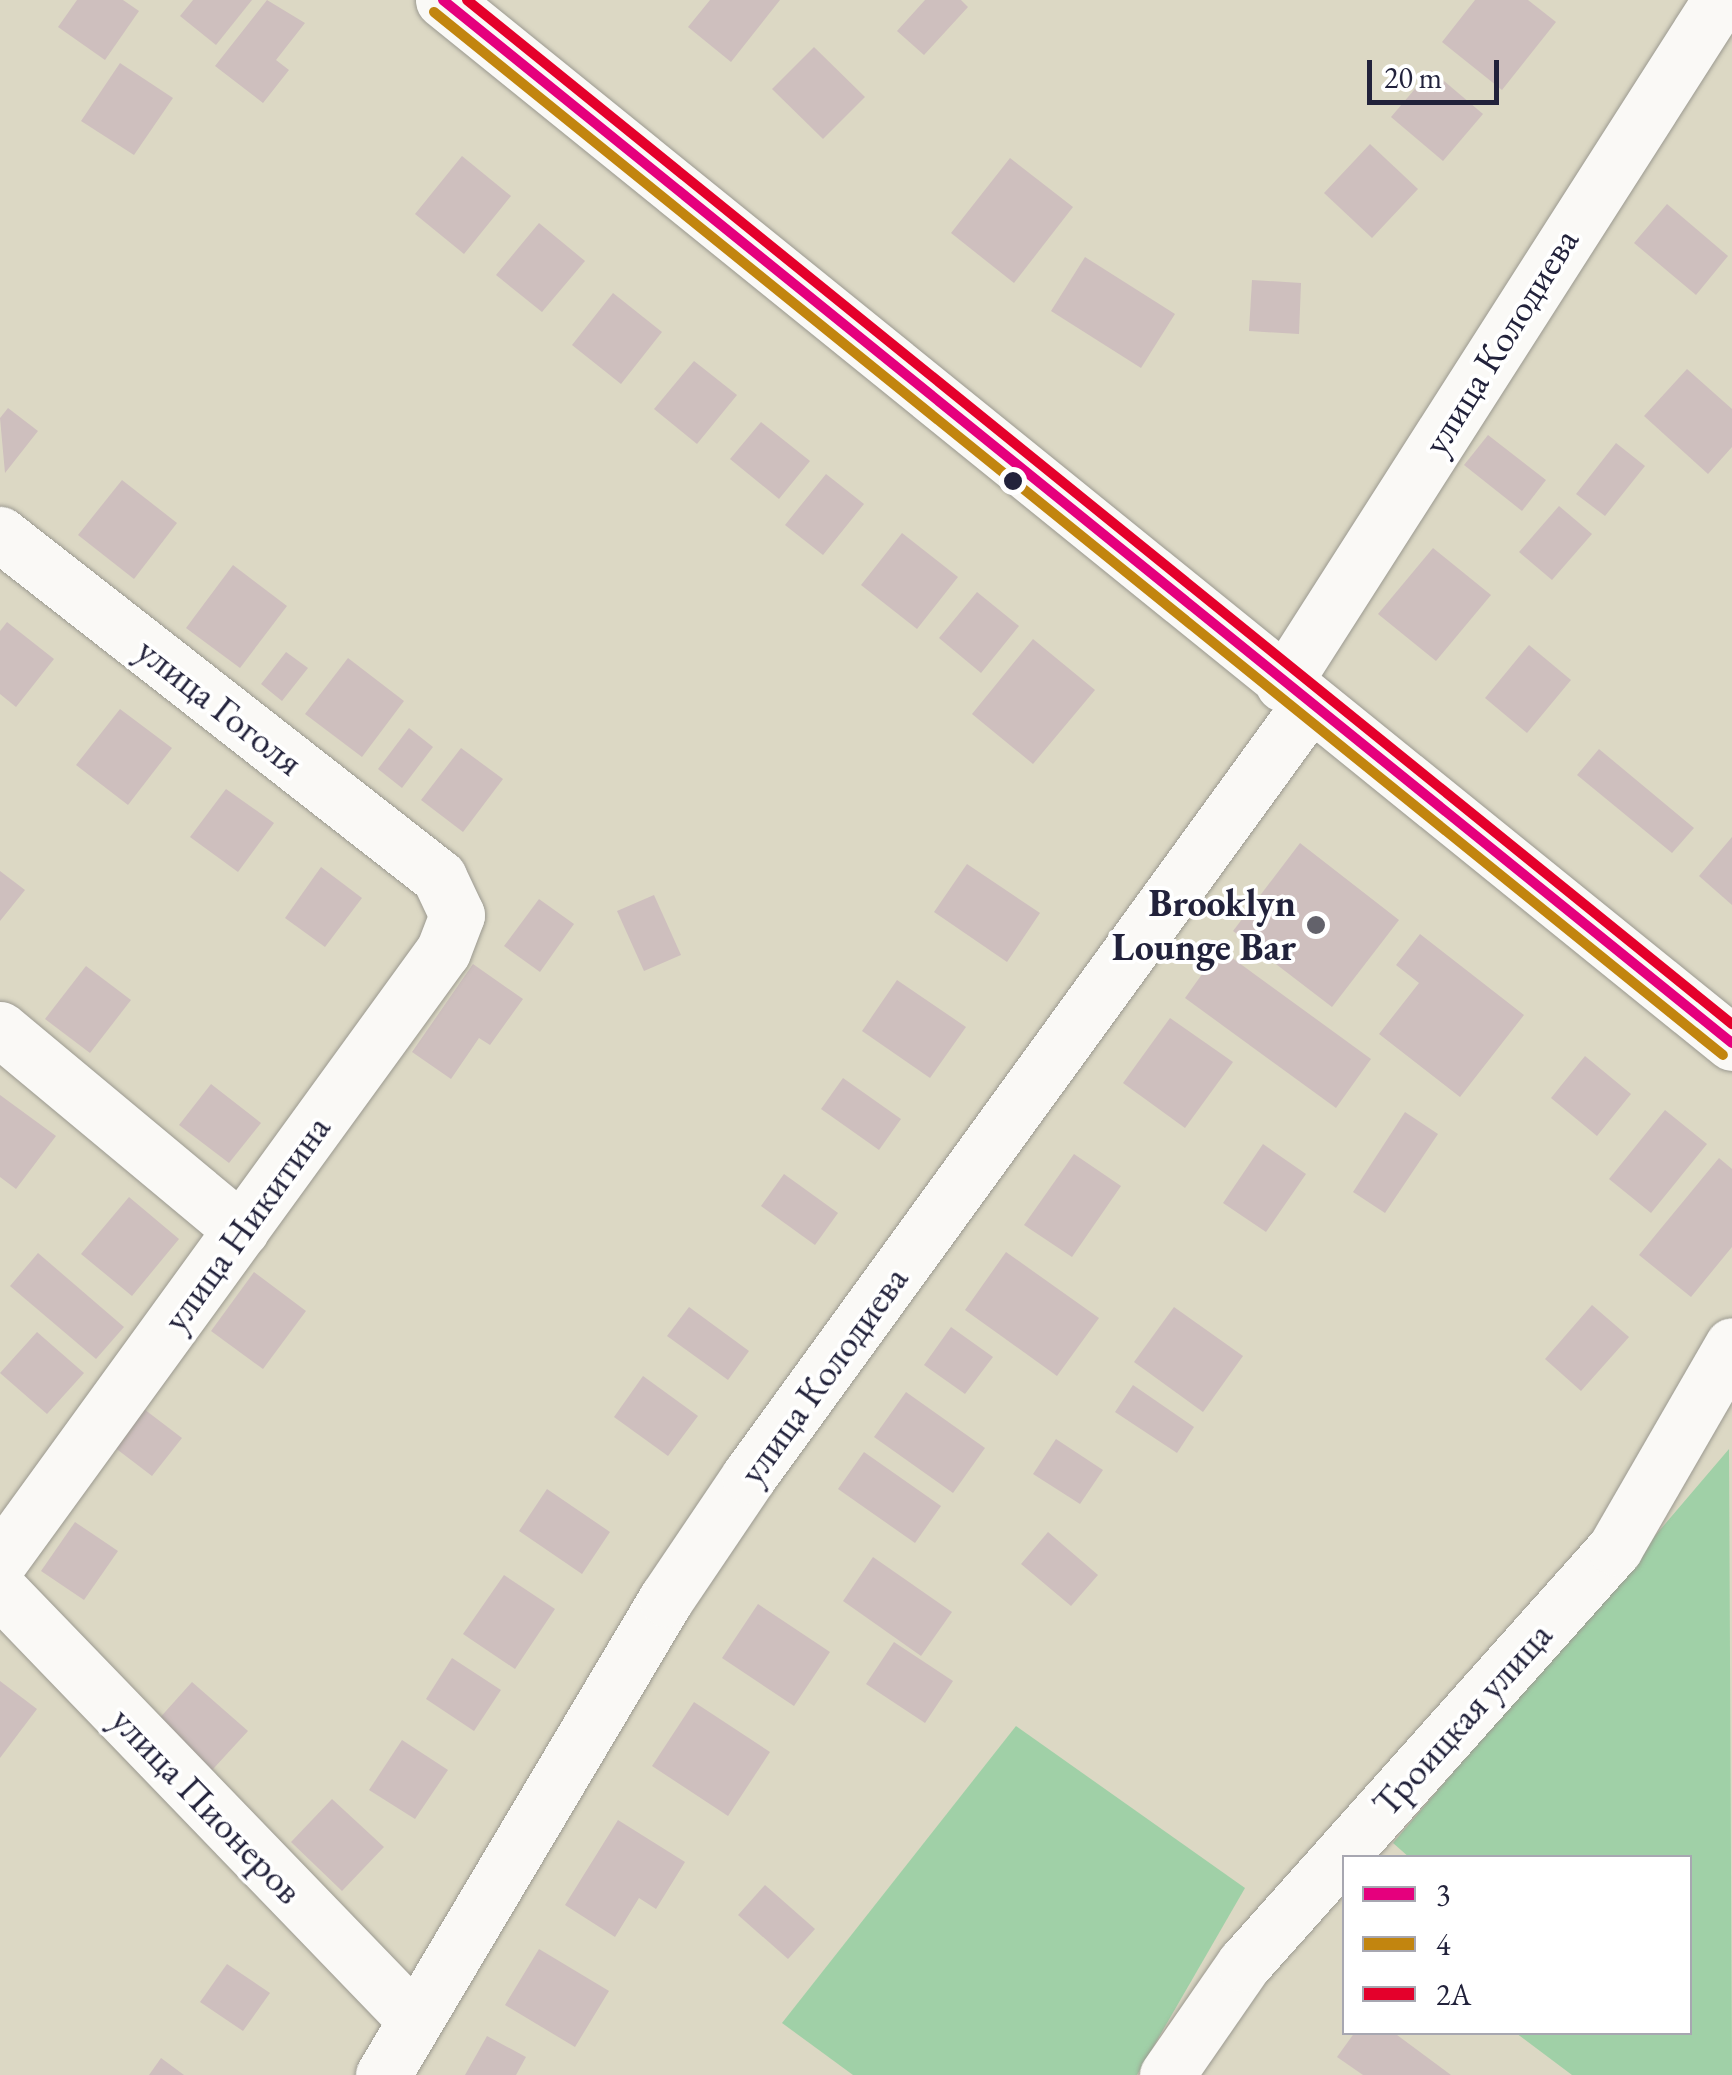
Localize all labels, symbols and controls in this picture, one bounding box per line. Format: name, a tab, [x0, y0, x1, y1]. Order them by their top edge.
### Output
scale bar	[1372, 40, 1504, 102]
text: 20 m	[1384, 58, 1442, 97]
street label: улица Колодиева	[1412, 219, 1588, 463]
unlabelled marker	[1003, 471, 1023, 491]
street label: улица Гоголя	[128, 627, 312, 785]
place label: Brooklyn Lounge Bar	[1112, 880, 1296, 969]
marker: Brooklyn Lounge Bar	[1305, 914, 1327, 936]
street label: улица Никитина	[152, 1106, 340, 1340]
street label: улица Колодиева	[729, 1257, 917, 1493]
street label: Троицкая улица	[1363, 1612, 1561, 1826]
street label: улица Пионеров	[102, 1697, 312, 1913]
legend	[1342, 1855, 1692, 2035]
text: 3	[1436, 1875, 1450, 1914]
text: 4	[1436, 1925, 1450, 1964]
text: 2А	[1436, 1975, 1471, 2014]

